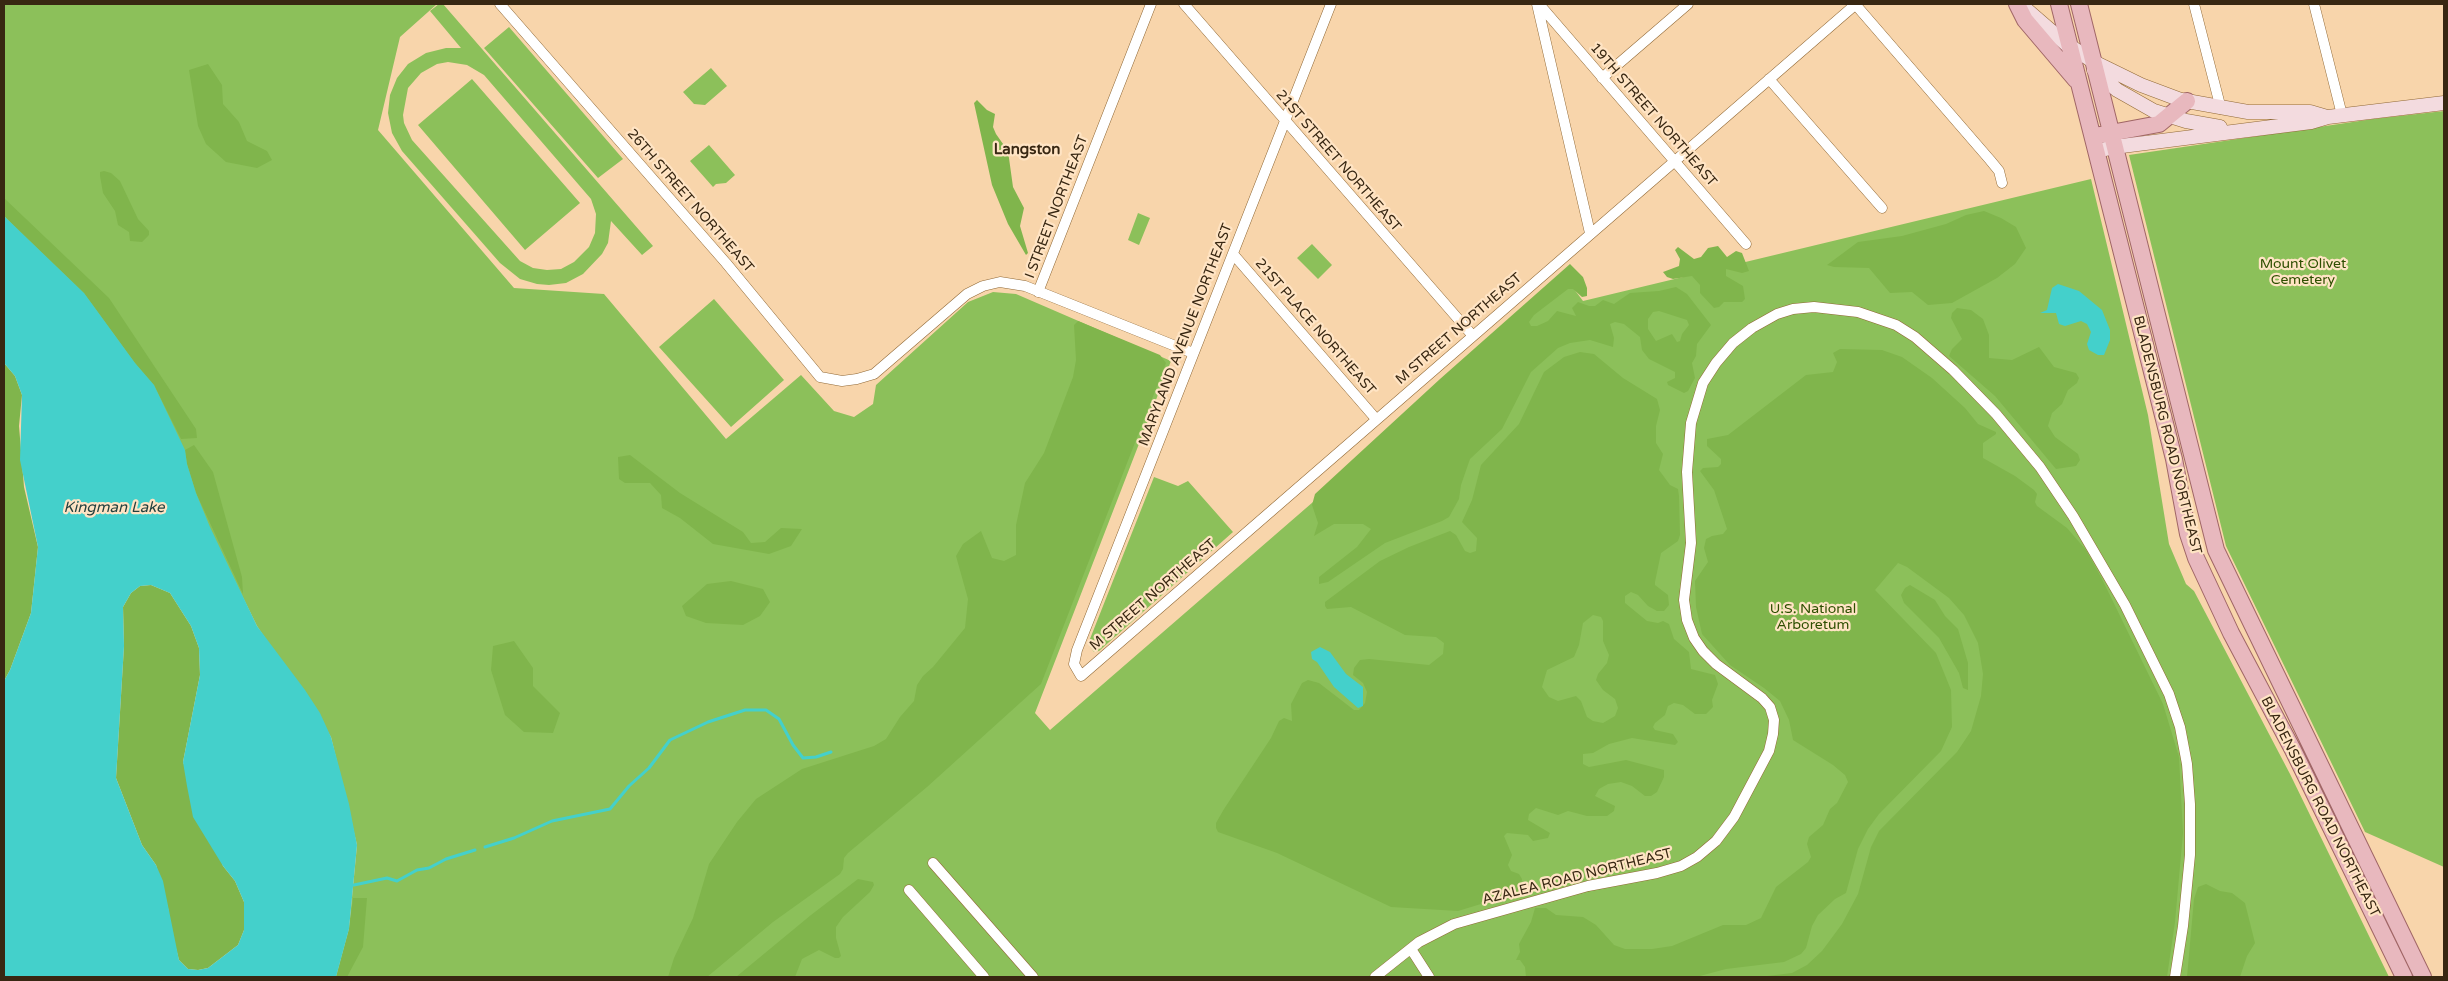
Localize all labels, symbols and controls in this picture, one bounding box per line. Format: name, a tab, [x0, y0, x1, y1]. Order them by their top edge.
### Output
street label: 19TH STREET NORTHEAST	[1586, 40, 1720, 190]
street label: 21ST STREET NORTHEAST	[1272, 87, 1404, 235]
street label: 26TH STREET NORTHEAST	[623, 126, 757, 276]
street label: I STREET NORTHEAST	[1022, 133, 1092, 281]
district label: Langston	[994, 141, 1060, 159]
street label: MARYLAND AVENUE NORTHEAST	[1136, 221, 1236, 449]
street label: 21ST PLACE NORTHEAST	[1251, 255, 1379, 399]
park label: Mount Olivet Cemetery	[2260, 256, 2346, 288]
street label: M STREET NORTHEAST	[1393, 270, 1525, 388]
street label: BLADENSBURG ROAD NORTHEAST	[2129, 314, 2205, 556]
water label: Kingman Lake	[63, 499, 165, 517]
street label: M STREET NORTHEAST	[1087, 536, 1219, 654]
park label: U.S. National Arboretum	[1770, 601, 1856, 634]
street label: BLADENSBURG ROAD NORTHEAST	[2257, 694, 2383, 920]
street label: AZALEA ROAD NORTHEAST	[1481, 845, 1673, 909]

